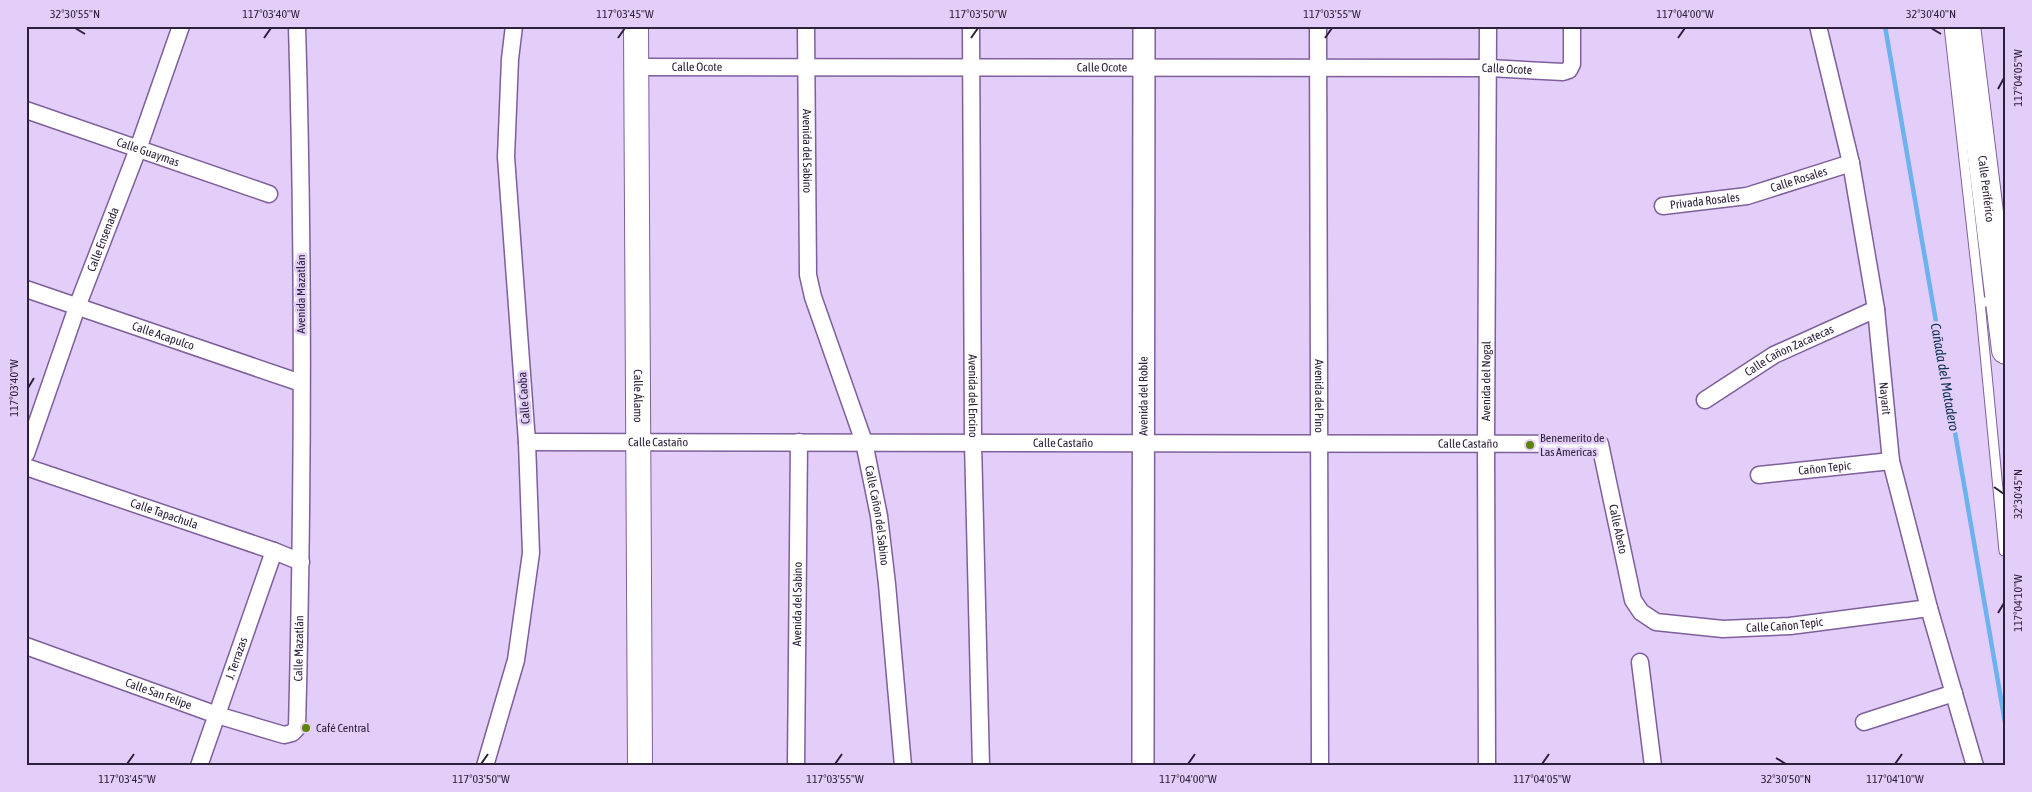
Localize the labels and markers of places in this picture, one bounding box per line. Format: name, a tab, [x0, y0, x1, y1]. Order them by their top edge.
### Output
place label: Benemerito de Las Americas	[1540, 431, 1605, 459]
marker: Benemerito de Las Americas	[1524, 439, 1536, 451]
place label: Café Central	[316, 721, 370, 735]
marker: Café Central	[300, 722, 312, 734]

